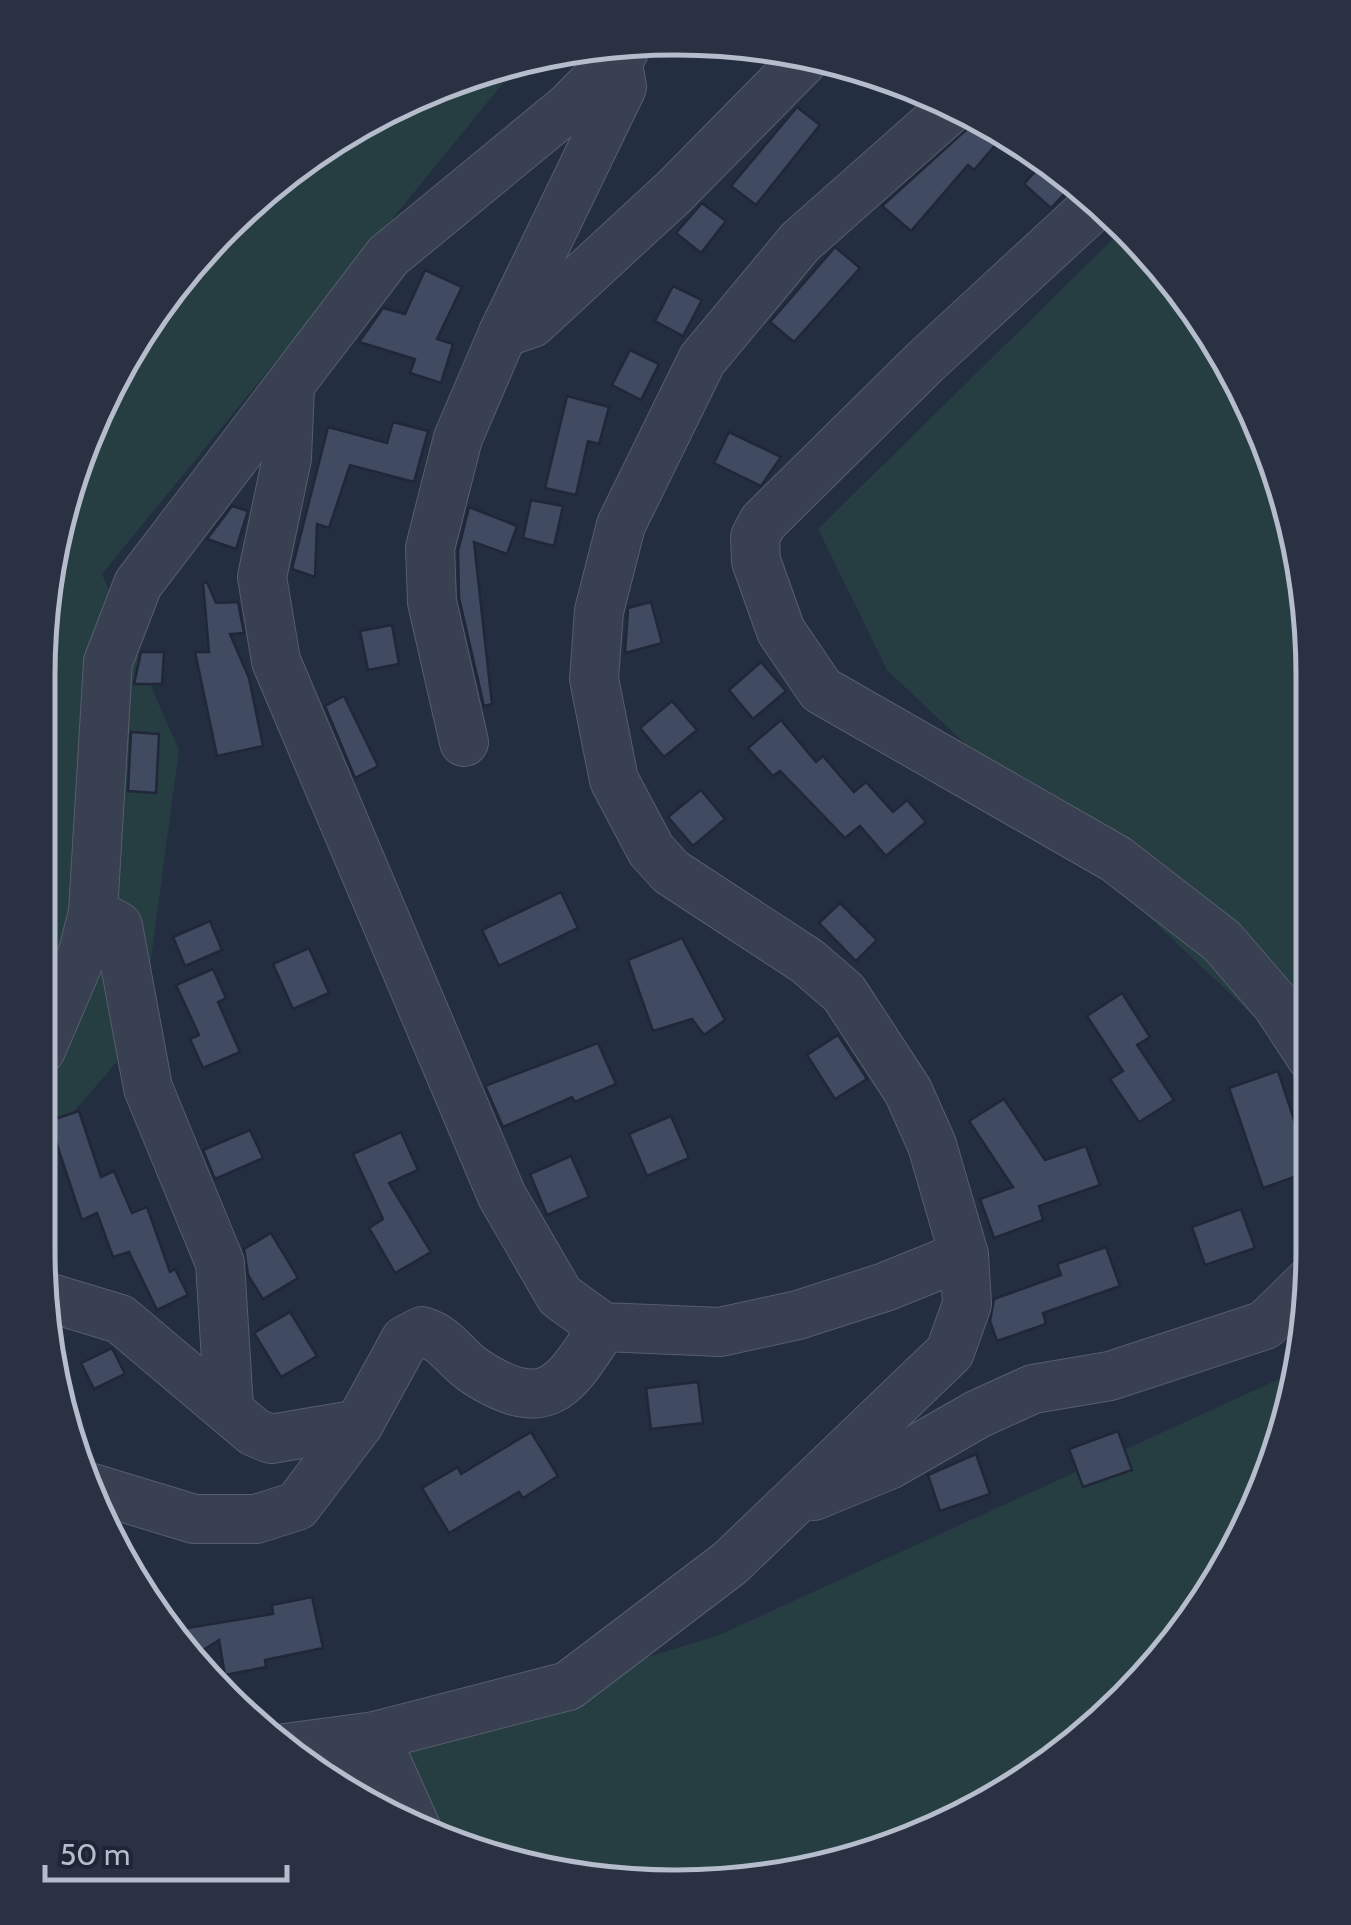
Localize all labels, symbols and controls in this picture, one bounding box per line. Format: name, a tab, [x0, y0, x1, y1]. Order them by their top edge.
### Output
scale bar	[45, 1820, 288, 1882]
text: 50 m	[60, 1836, 130, 1873]

